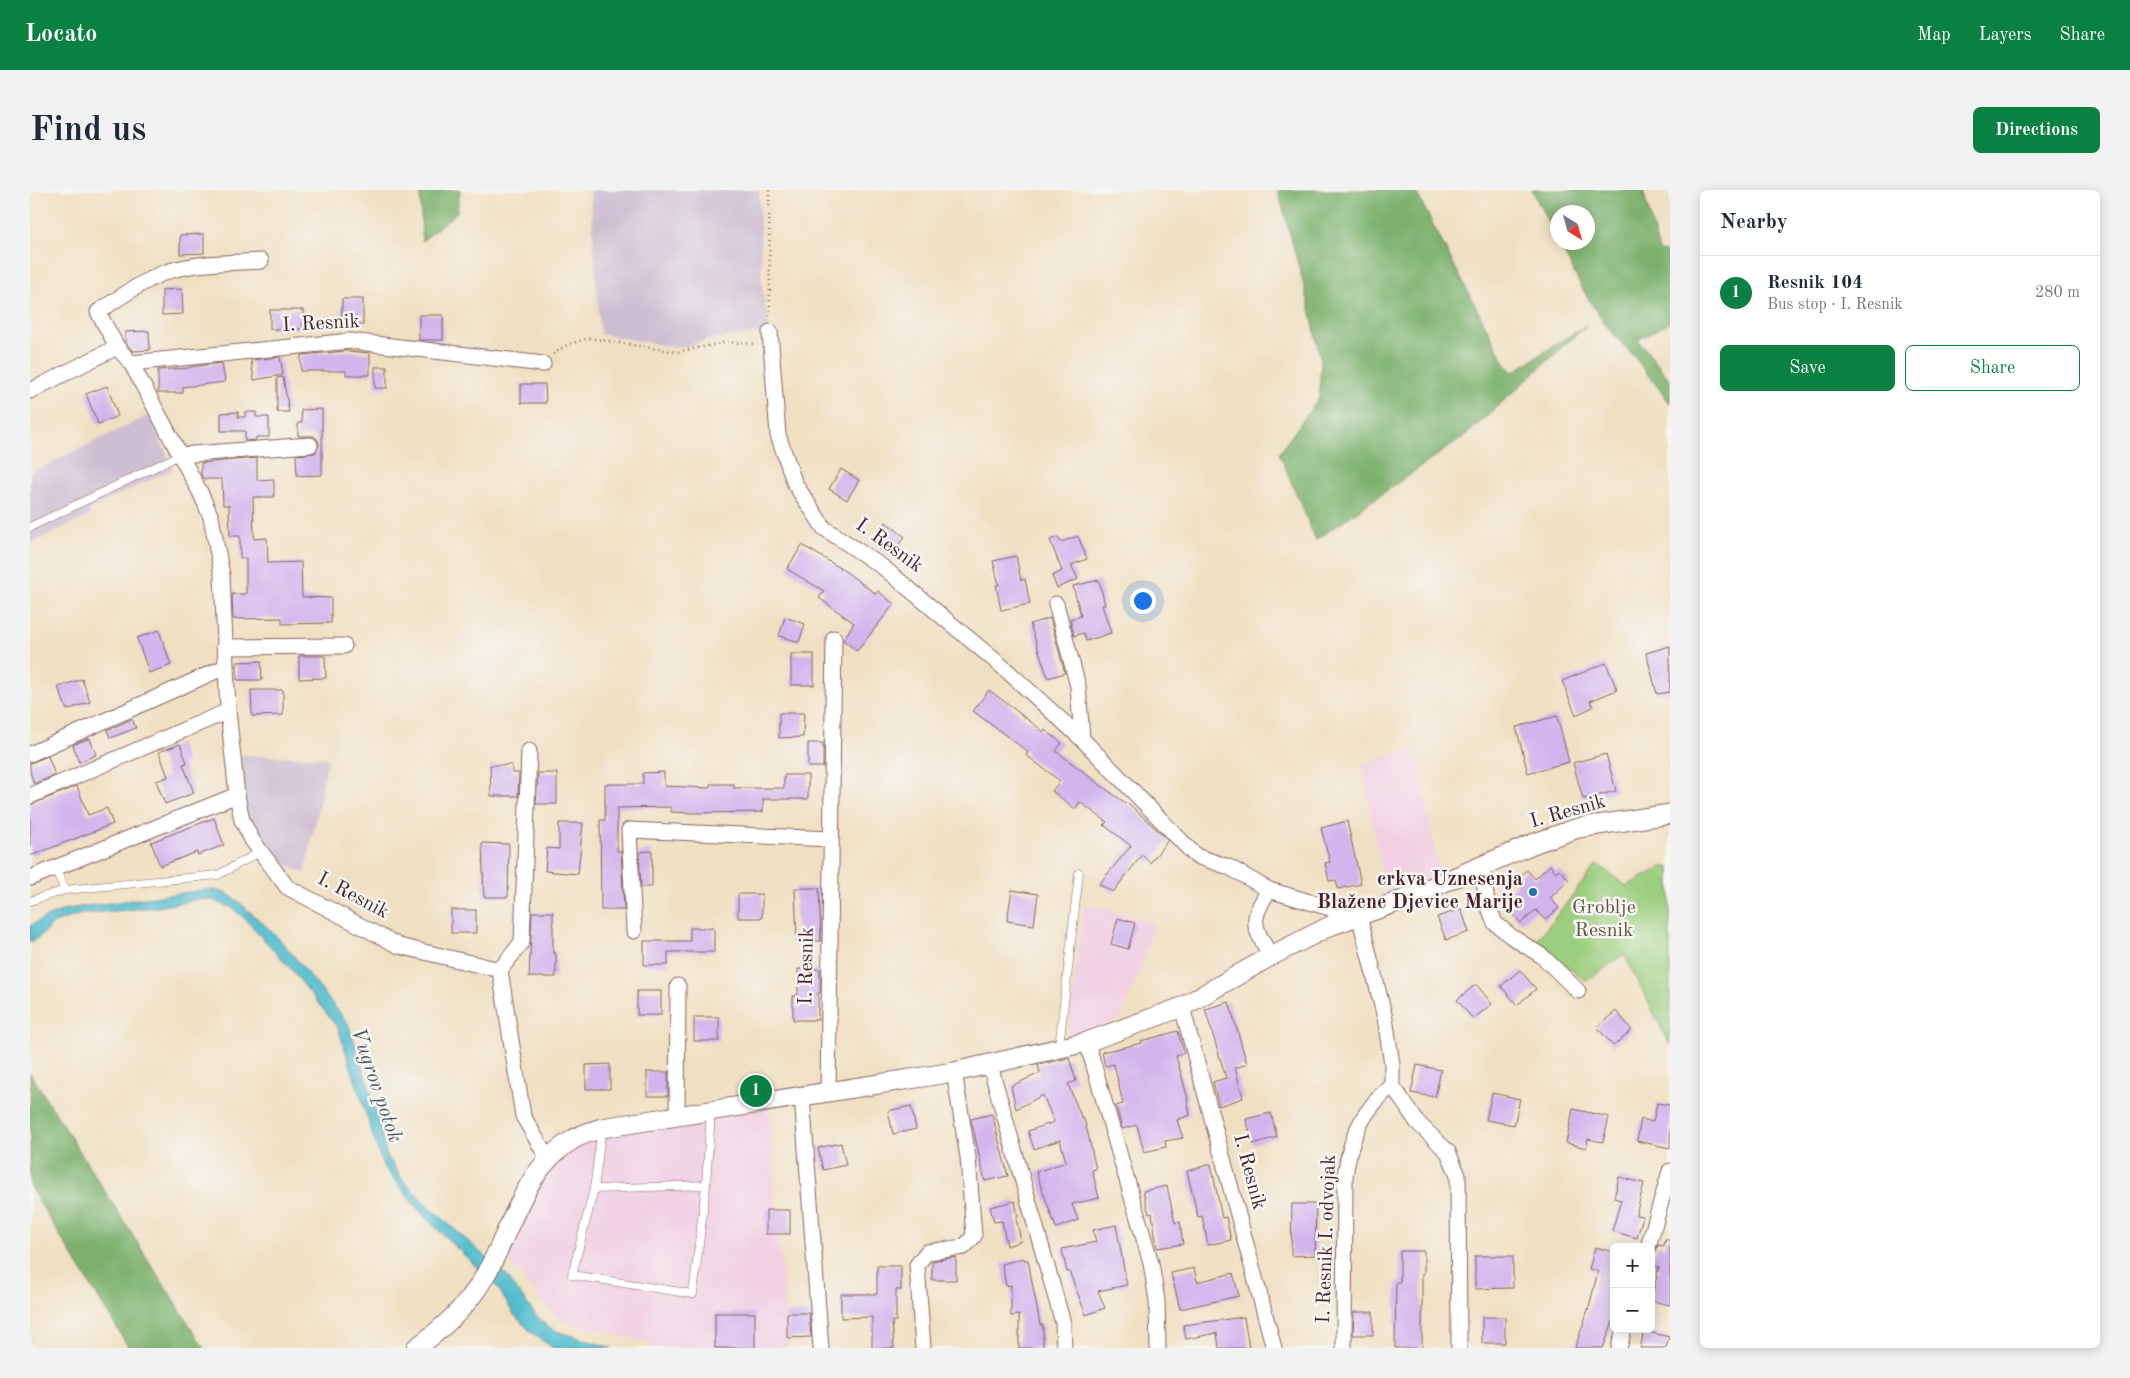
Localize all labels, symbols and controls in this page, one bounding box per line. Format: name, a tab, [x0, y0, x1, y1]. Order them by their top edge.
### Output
text: Locato	[25, 23, 97, 47]
text: Map	[1917, 26, 1951, 44]
text: Layers	[1979, 26, 2031, 44]
text: Share	[2059, 26, 2105, 44]
button: Directions	[1973, 107, 2100, 153]
text: Find us	[30, 113, 146, 148]
north arrow	[1550, 205, 1595, 250]
text: Nearby	[1720, 212, 1788, 233]
text: Resnik 104	[1767, 274, 1863, 293]
text: 1	[1731, 285, 1741, 301]
text: 280 m	[2035, 285, 2080, 301]
text: Bus stop · I. Resnik	[1767, 297, 1903, 313]
street label: I. Resnik	[282, 312, 360, 336]
button: Save	[1720, 345, 1895, 391]
button: Share	[1905, 345, 2080, 391]
street label: I. Resnik	[852, 515, 926, 577]
your location	[1130, 588, 1156, 614]
street label: I. Resnik	[1528, 792, 1608, 832]
street label: I. Resnik	[314, 869, 392, 923]
place label: crkva Uznesenja Blažene Djevice Marije	[1317, 870, 1523, 913]
marker: crkva Uznesenja Blažene Djevice Marije	[1527, 886, 1539, 898]
park label: Groblje Resnik	[1572, 898, 1636, 941]
street label: I. Resnik	[796, 927, 818, 1005]
water label: Vugrov potok	[347, 1025, 405, 1145]
pin: 1	[740, 1072, 772, 1110]
street label: I. Resnik	[1229, 1132, 1269, 1212]
street label: I. Resnik I. odvojak	[1314, 1154, 1340, 1324]
map controls	[1610, 1243, 1655, 1333]
button: +	[1610, 1243, 1655, 1288]
button: −	[1610, 1288, 1655, 1333]

